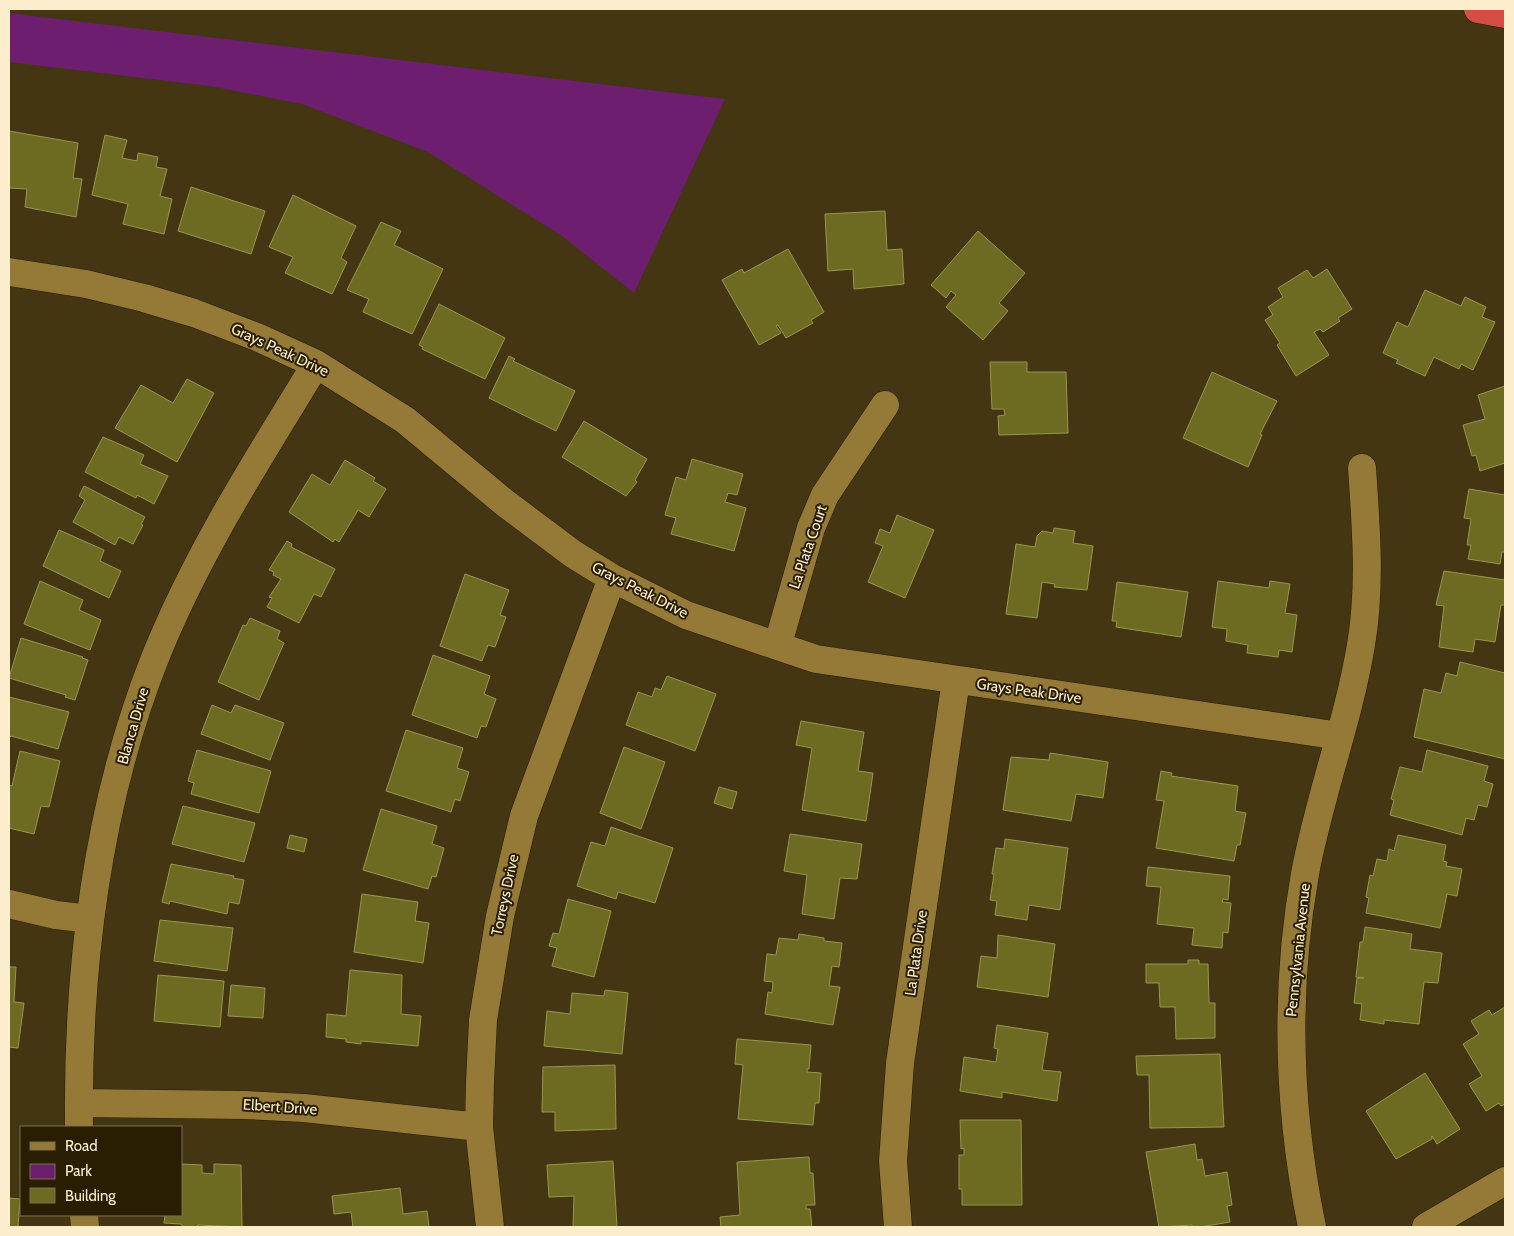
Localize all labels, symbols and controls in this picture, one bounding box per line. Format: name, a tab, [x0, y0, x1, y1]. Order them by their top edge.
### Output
street label: Grays Peak Drive	[228, 320, 332, 381]
street label: La Plata Court	[785, 503, 831, 591]
street label: Grays Peak Drive	[589, 558, 691, 622]
street label: Grays Peak Drive	[975, 675, 1083, 707]
street label: Blanca Drive	[113, 685, 153, 766]
street label: Torreys Drive	[488, 852, 522, 937]
street label: Pennsylvania Avenue	[1282, 882, 1314, 1018]
street label: La Plata Drive	[901, 909, 931, 997]
street label: Elbert Drive	[242, 1095, 318, 1119]
legend	[20, 1126, 182, 1216]
text: Road	[65, 1137, 98, 1155]
text: Park	[65, 1162, 92, 1180]
text: Building	[65, 1187, 116, 1205]

